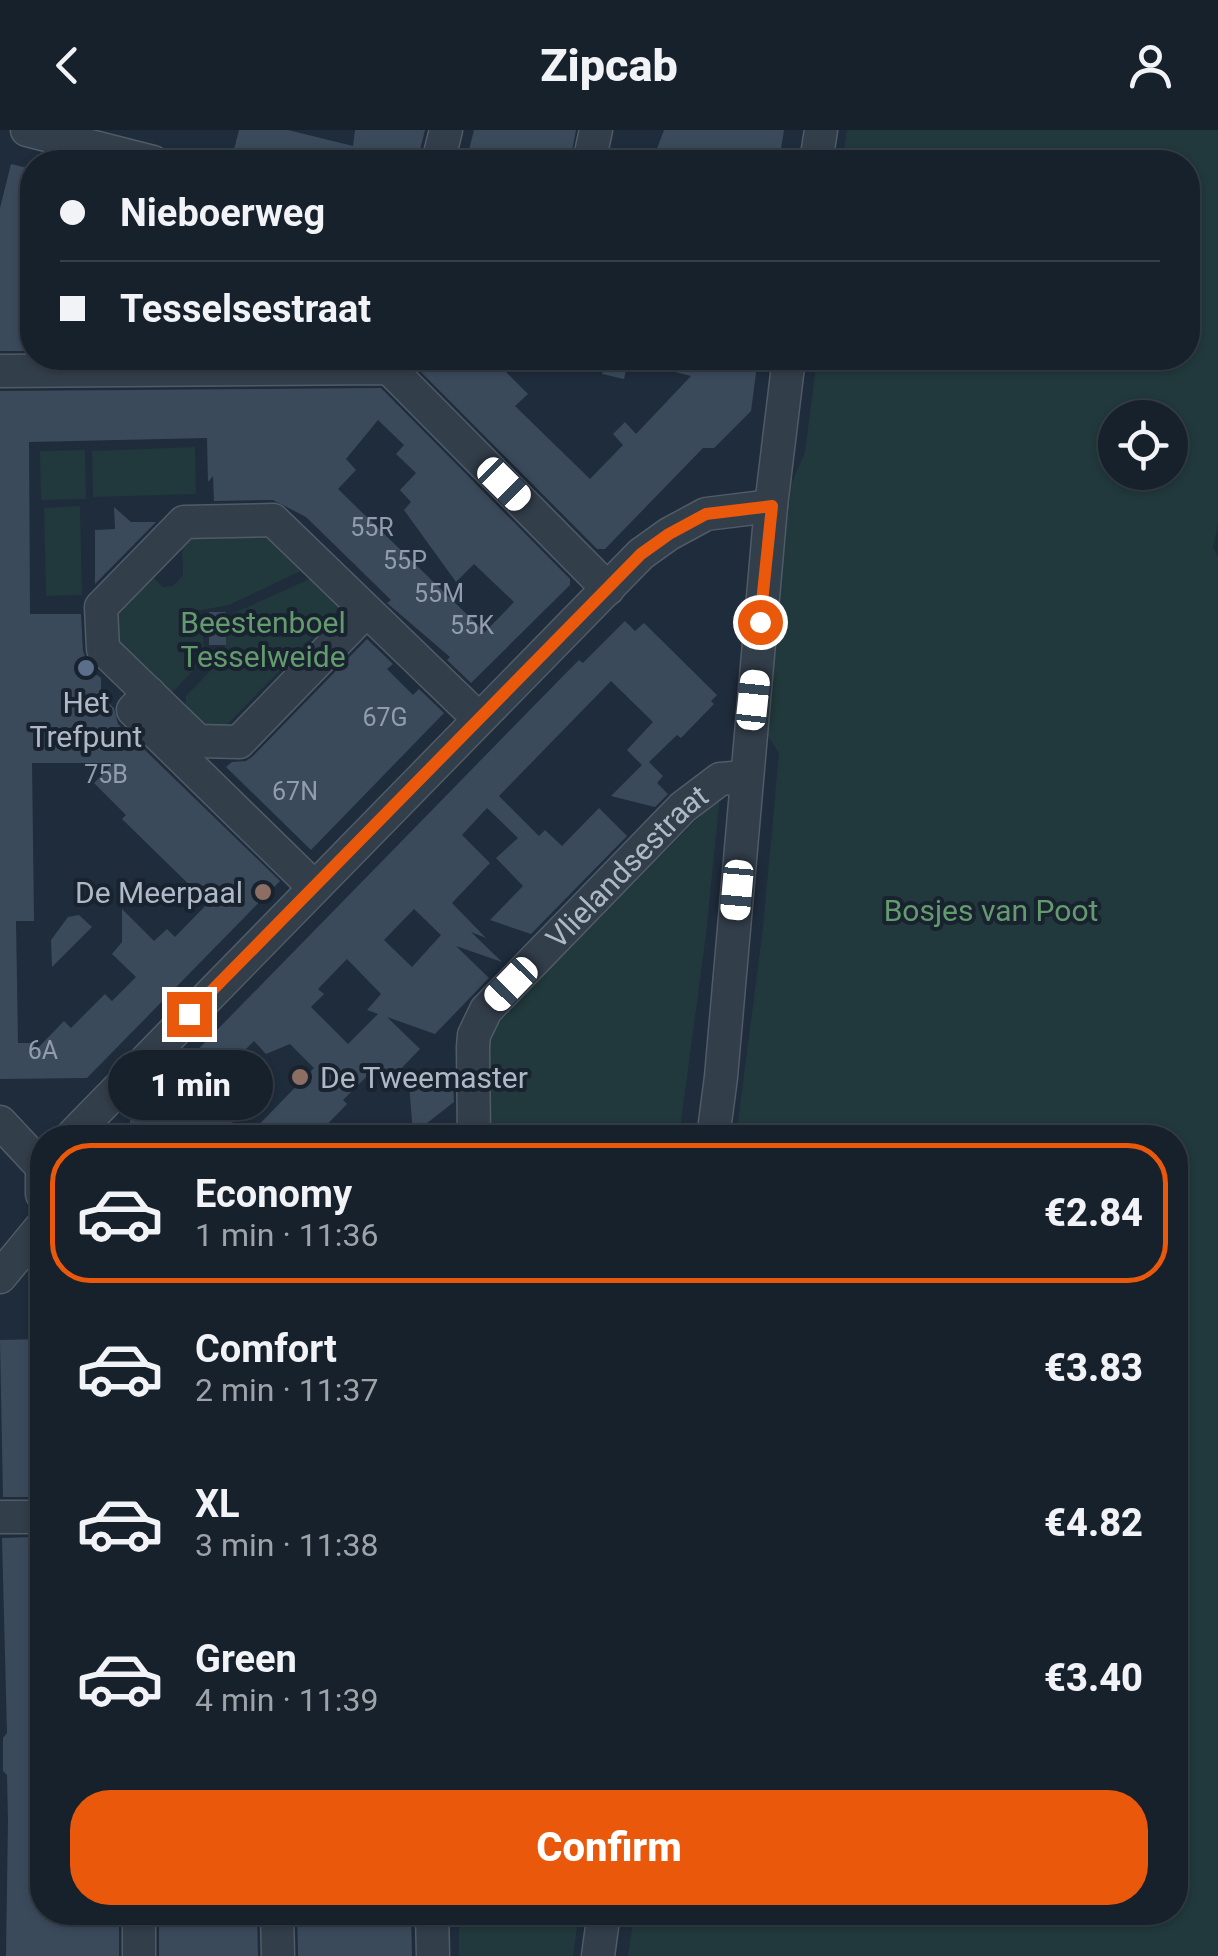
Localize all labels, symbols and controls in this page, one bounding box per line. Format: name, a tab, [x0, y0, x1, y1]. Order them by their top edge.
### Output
icon: back	[40, 38, 95, 93]
icon: person	[1123, 38, 1178, 93]
text: Zipcab	[540, 39, 678, 92]
text: Nieboerweg	[120, 191, 325, 235]
text: Tesselsestraat	[120, 287, 371, 331]
map controls	[1098, 400, 1188, 490]
button: locate	[1098, 400, 1188, 490]
car	[472, 452, 536, 516]
house number: 55R	[350, 513, 394, 542]
house number: 55P	[383, 546, 427, 575]
house number: 55M	[414, 579, 464, 608]
route start	[738, 600, 783, 645]
park label: Beestenboel Tesselweide	[180, 605, 346, 674]
house number: 55K	[450, 611, 494, 640]
marker: Het Trefpunt	[75, 657, 97, 679]
car	[735, 669, 771, 731]
place label: Het Trefpunt	[30, 685, 142, 754]
house number: 67G	[362, 703, 408, 732]
house number: 75B	[84, 760, 128, 789]
house number: 67N	[272, 777, 318, 806]
street label: Vlielandsestraat	[539, 777, 714, 955]
car	[719, 859, 755, 921]
place label: De Meerpaal	[75, 875, 243, 910]
marker: De Meerpaal	[252, 881, 274, 903]
park label: Bosjes van Poot	[884, 893, 1098, 928]
car	[479, 952, 543, 1016]
route end	[167, 992, 212, 1037]
house number: 6A	[28, 1036, 58, 1065]
callout: 1 min	[106, 1049, 272, 1119]
place label: De Tweemaster	[320, 1060, 528, 1095]
text: 1 min	[150, 1066, 231, 1104]
marker: De Tweemaster	[289, 1066, 311, 1088]
icon: car	[75, 1168, 165, 1258]
text: Economy	[195, 1172, 352, 1216]
text: €2.84	[1044, 1191, 1143, 1235]
text: 1 min · 11:36	[195, 1216, 378, 1254]
icon: car	[75, 1323, 165, 1413]
text: Comfort	[195, 1327, 337, 1371]
text: €3.83	[1044, 1346, 1143, 1390]
text: 2 min · 11:37	[195, 1371, 378, 1409]
icon: car	[75, 1478, 165, 1568]
text: XL	[195, 1482, 240, 1526]
text: €4.82	[1044, 1501, 1143, 1545]
text: 3 min · 11:38	[195, 1526, 378, 1564]
icon: car	[75, 1633, 165, 1723]
text: Green	[195, 1637, 297, 1681]
text: €3.40	[1044, 1656, 1143, 1700]
text: 4 min · 11:39	[195, 1681, 378, 1719]
button: Confirm	[70, 1790, 1148, 1905]

